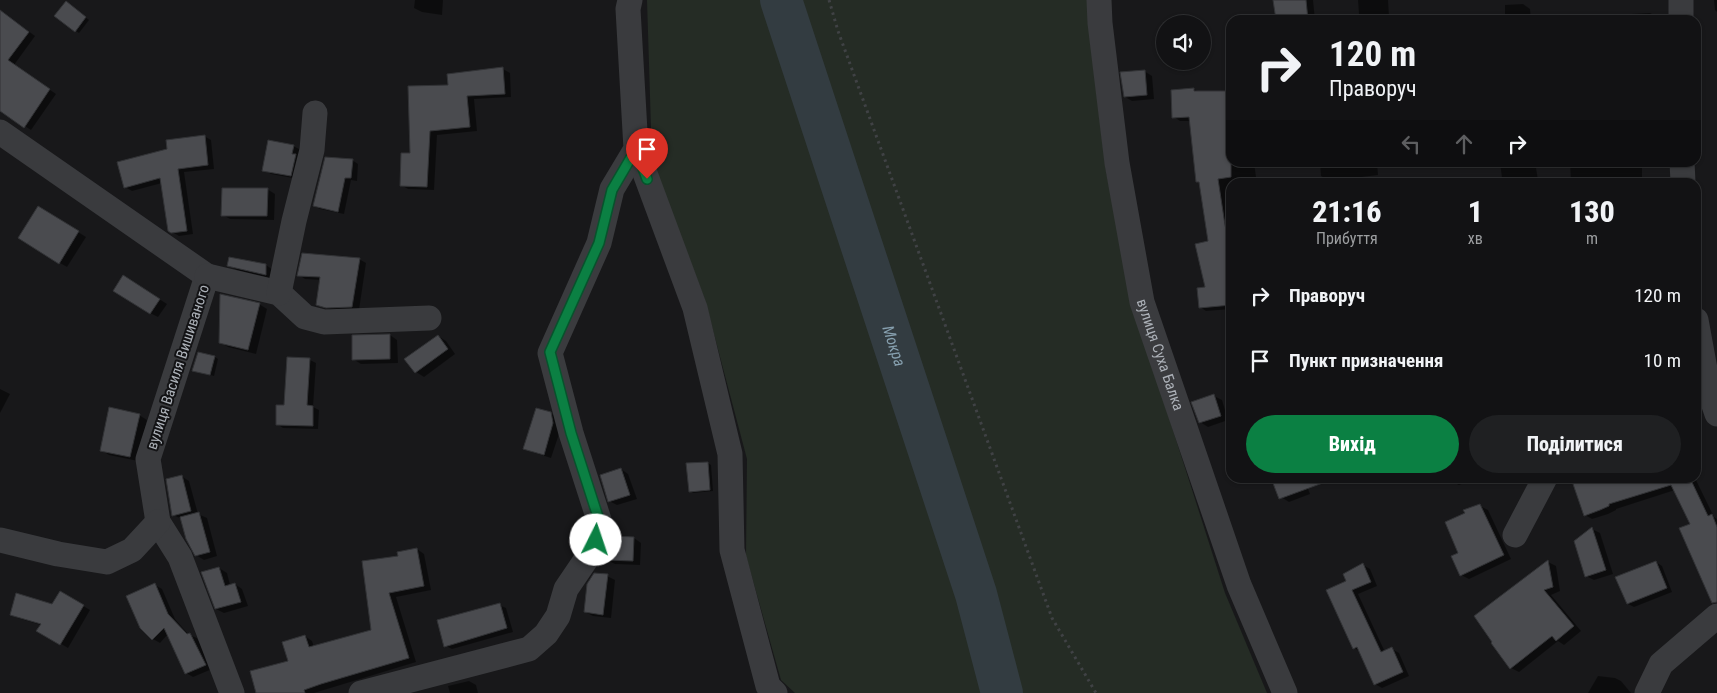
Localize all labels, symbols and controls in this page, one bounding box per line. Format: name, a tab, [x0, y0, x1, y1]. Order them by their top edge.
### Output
map controls	[1156, 15, 1211, 70]
button: sound	[1156, 15, 1211, 70]
text: 120 m	[1329, 34, 1416, 75]
icon: right	[1246, 35, 1311, 100]
text: Праворуч	[1329, 76, 1417, 101]
pin	[626, 128, 668, 179]
icon: left	[1397, 130, 1425, 158]
icon: ahead	[1450, 130, 1478, 158]
icon: right	[1503, 130, 1531, 158]
icon: arrive	[633, 135, 661, 163]
text: 21:16	[1312, 194, 1382, 229]
text: 1	[1468, 194, 1483, 229]
text: 130	[1569, 194, 1615, 229]
text: Прибуття	[1316, 229, 1378, 248]
text: хв	[1468, 229, 1483, 248]
text: m	[1586, 229, 1598, 248]
street label: вулиця Василя Вишиваного	[143, 282, 213, 452]
icon: right	[1246, 282, 1274, 310]
text: Праворуч	[1289, 284, 1365, 307]
text: 120 m	[1634, 284, 1681, 307]
street label: вулиця Суха Балка	[1133, 296, 1188, 413]
water label: Мокра	[879, 323, 910, 369]
icon: arrive	[1246, 347, 1274, 375]
text: Пункт призначення	[1289, 349, 1443, 372]
text: 10 m	[1644, 349, 1681, 372]
button: Вихід	[1246, 415, 1459, 473]
button: Поділитися	[1469, 415, 1681, 473]
position arrow	[569, 513, 621, 565]

